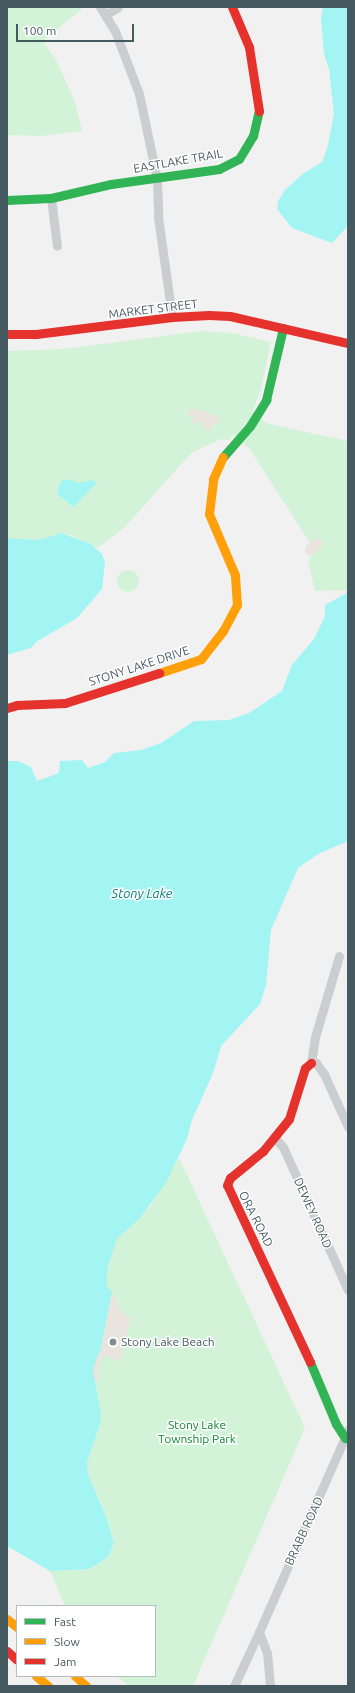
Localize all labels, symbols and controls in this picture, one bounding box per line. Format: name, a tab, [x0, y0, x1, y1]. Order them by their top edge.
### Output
scale bar	[18, 16, 136, 42]
text: 100 m	[23, 24, 56, 37]
street label: EASTLAKE TRAIL	[132, 146, 224, 176]
street label: MARKET STREET	[108, 296, 198, 322]
street label: STONY LAKE DRIVE	[87, 643, 191, 689]
water label: Stony Lake	[112, 885, 172, 901]
street label: DEWEY ROAD	[291, 1176, 335, 1250]
street label: ORA ROAD	[236, 1189, 276, 1249]
place label: Stony Lake Beach	[121, 1335, 215, 1349]
marker: Stony Lake Beach	[108, 1337, 118, 1347]
park label: Stony Lake Township Park	[158, 1418, 236, 1446]
street label: BRABB ROAD	[282, 1494, 326, 1568]
legend	[16, 1605, 156, 1677]
text: Fast	[54, 1615, 76, 1628]
text: Slow	[54, 1635, 80, 1648]
text: Jam	[54, 1655, 76, 1668]

